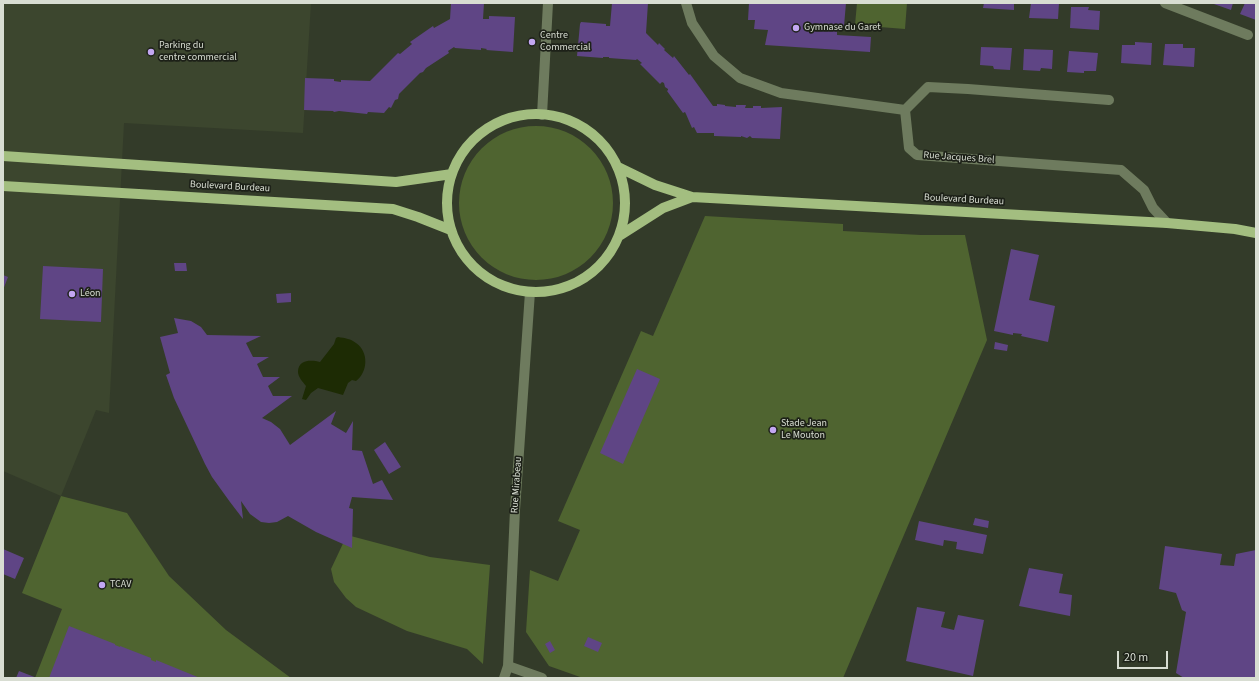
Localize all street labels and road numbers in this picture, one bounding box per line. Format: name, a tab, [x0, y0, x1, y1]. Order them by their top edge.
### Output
street label: Rue Jacques Brel	[923, 150, 995, 166]
street label: Boulevard Burdeau	[190, 179, 270, 195]
street label: Boulevard Burdeau	[924, 192, 1004, 208]
street label: Rue Mirabeau	[509, 456, 525, 514]

